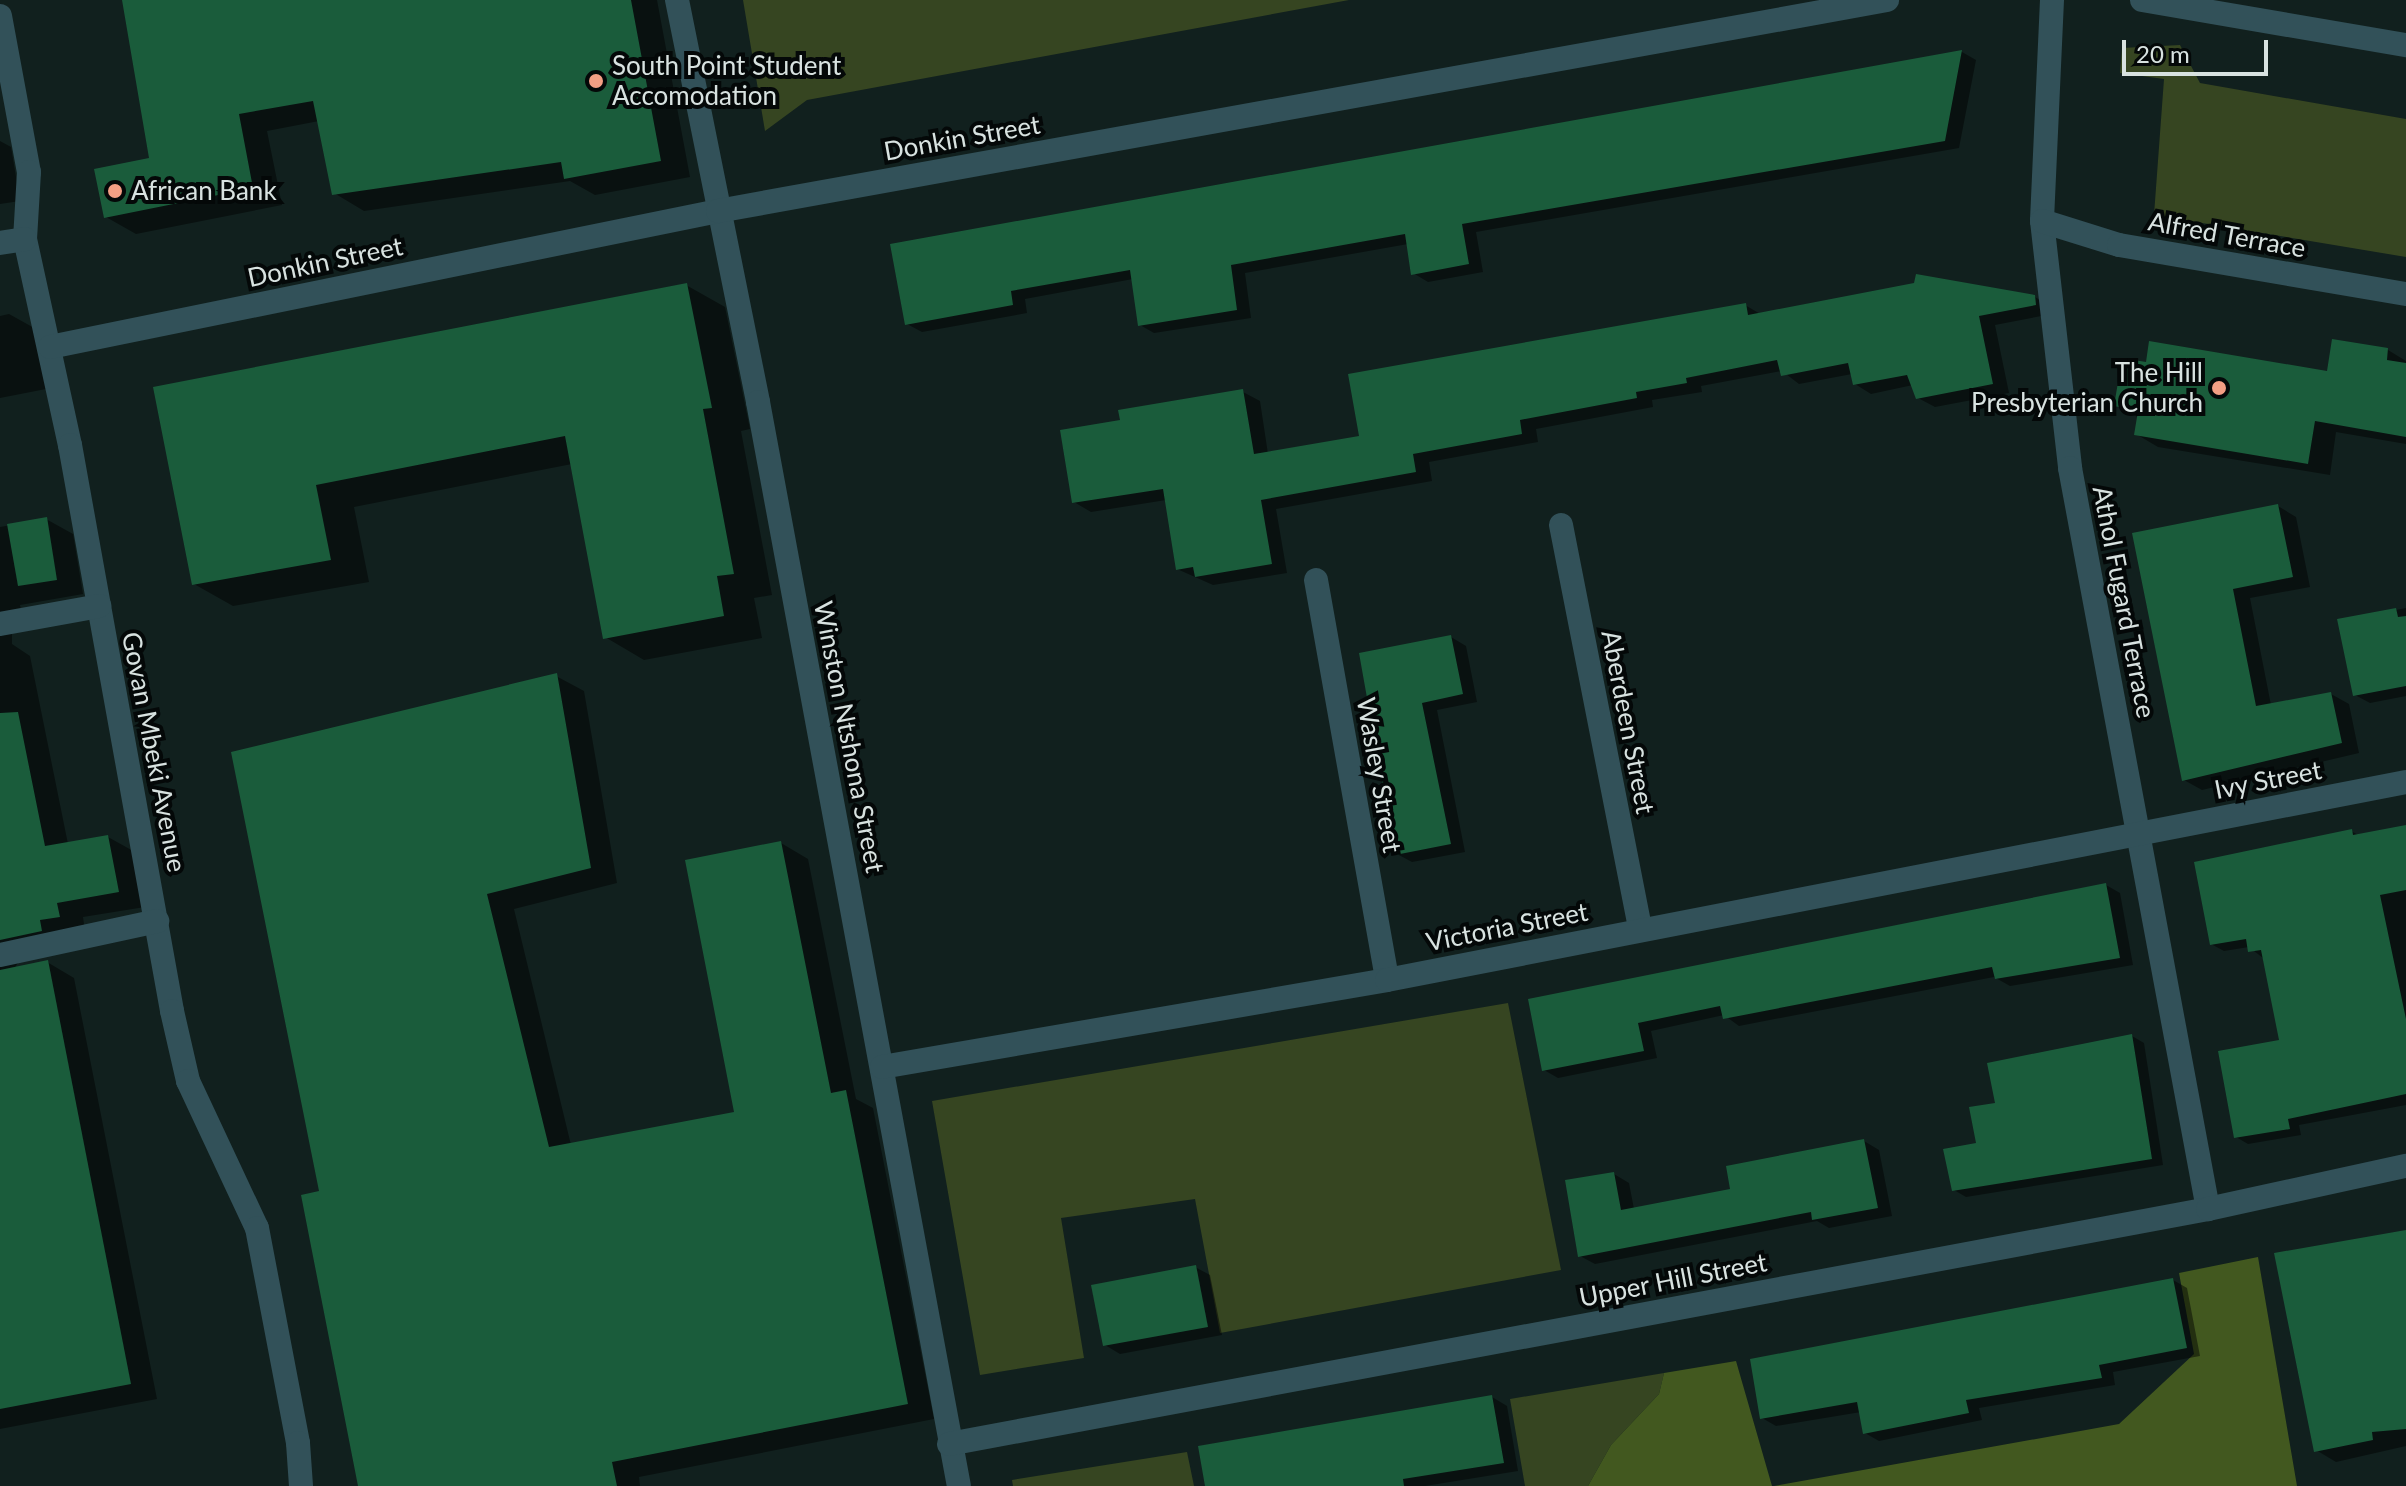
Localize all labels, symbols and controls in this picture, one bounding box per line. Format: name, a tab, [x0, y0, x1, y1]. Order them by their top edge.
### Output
scale bar	[2126, 24, 2272, 74]
text: 20 m	[2136, 39, 2190, 68]
place label: South Point Student Accomodation	[612, 50, 841, 112]
marker: South Point Student Accomodation	[587, 72, 605, 90]
street label: Donkin Street	[882, 109, 1042, 167]
place label: African Bank	[131, 175, 277, 207]
marker: African Bank	[106, 182, 124, 200]
street label: Alfred Terrace	[2145, 206, 2309, 264]
street label: Donkin Street	[245, 230, 405, 294]
place label: The Hill Presbyterian Church	[1971, 357, 2203, 418]
marker: The Hill Presbyterian Church	[2210, 379, 2228, 397]
street label: Athol Fugard Terrace	[2086, 483, 2162, 721]
street label: Winston Ntshona Street	[807, 599, 891, 875]
street label: Aberdeen Street	[1595, 628, 1661, 816]
street label: Govan Mbeki Avenue	[115, 629, 193, 875]
street label: Wasley Street	[1350, 695, 1408, 855]
street label: Ivy Street	[2212, 754, 2324, 806]
street label: Victoria Street	[1424, 896, 1590, 958]
street label: Upper Hill Street	[1576, 1246, 1770, 1314]

